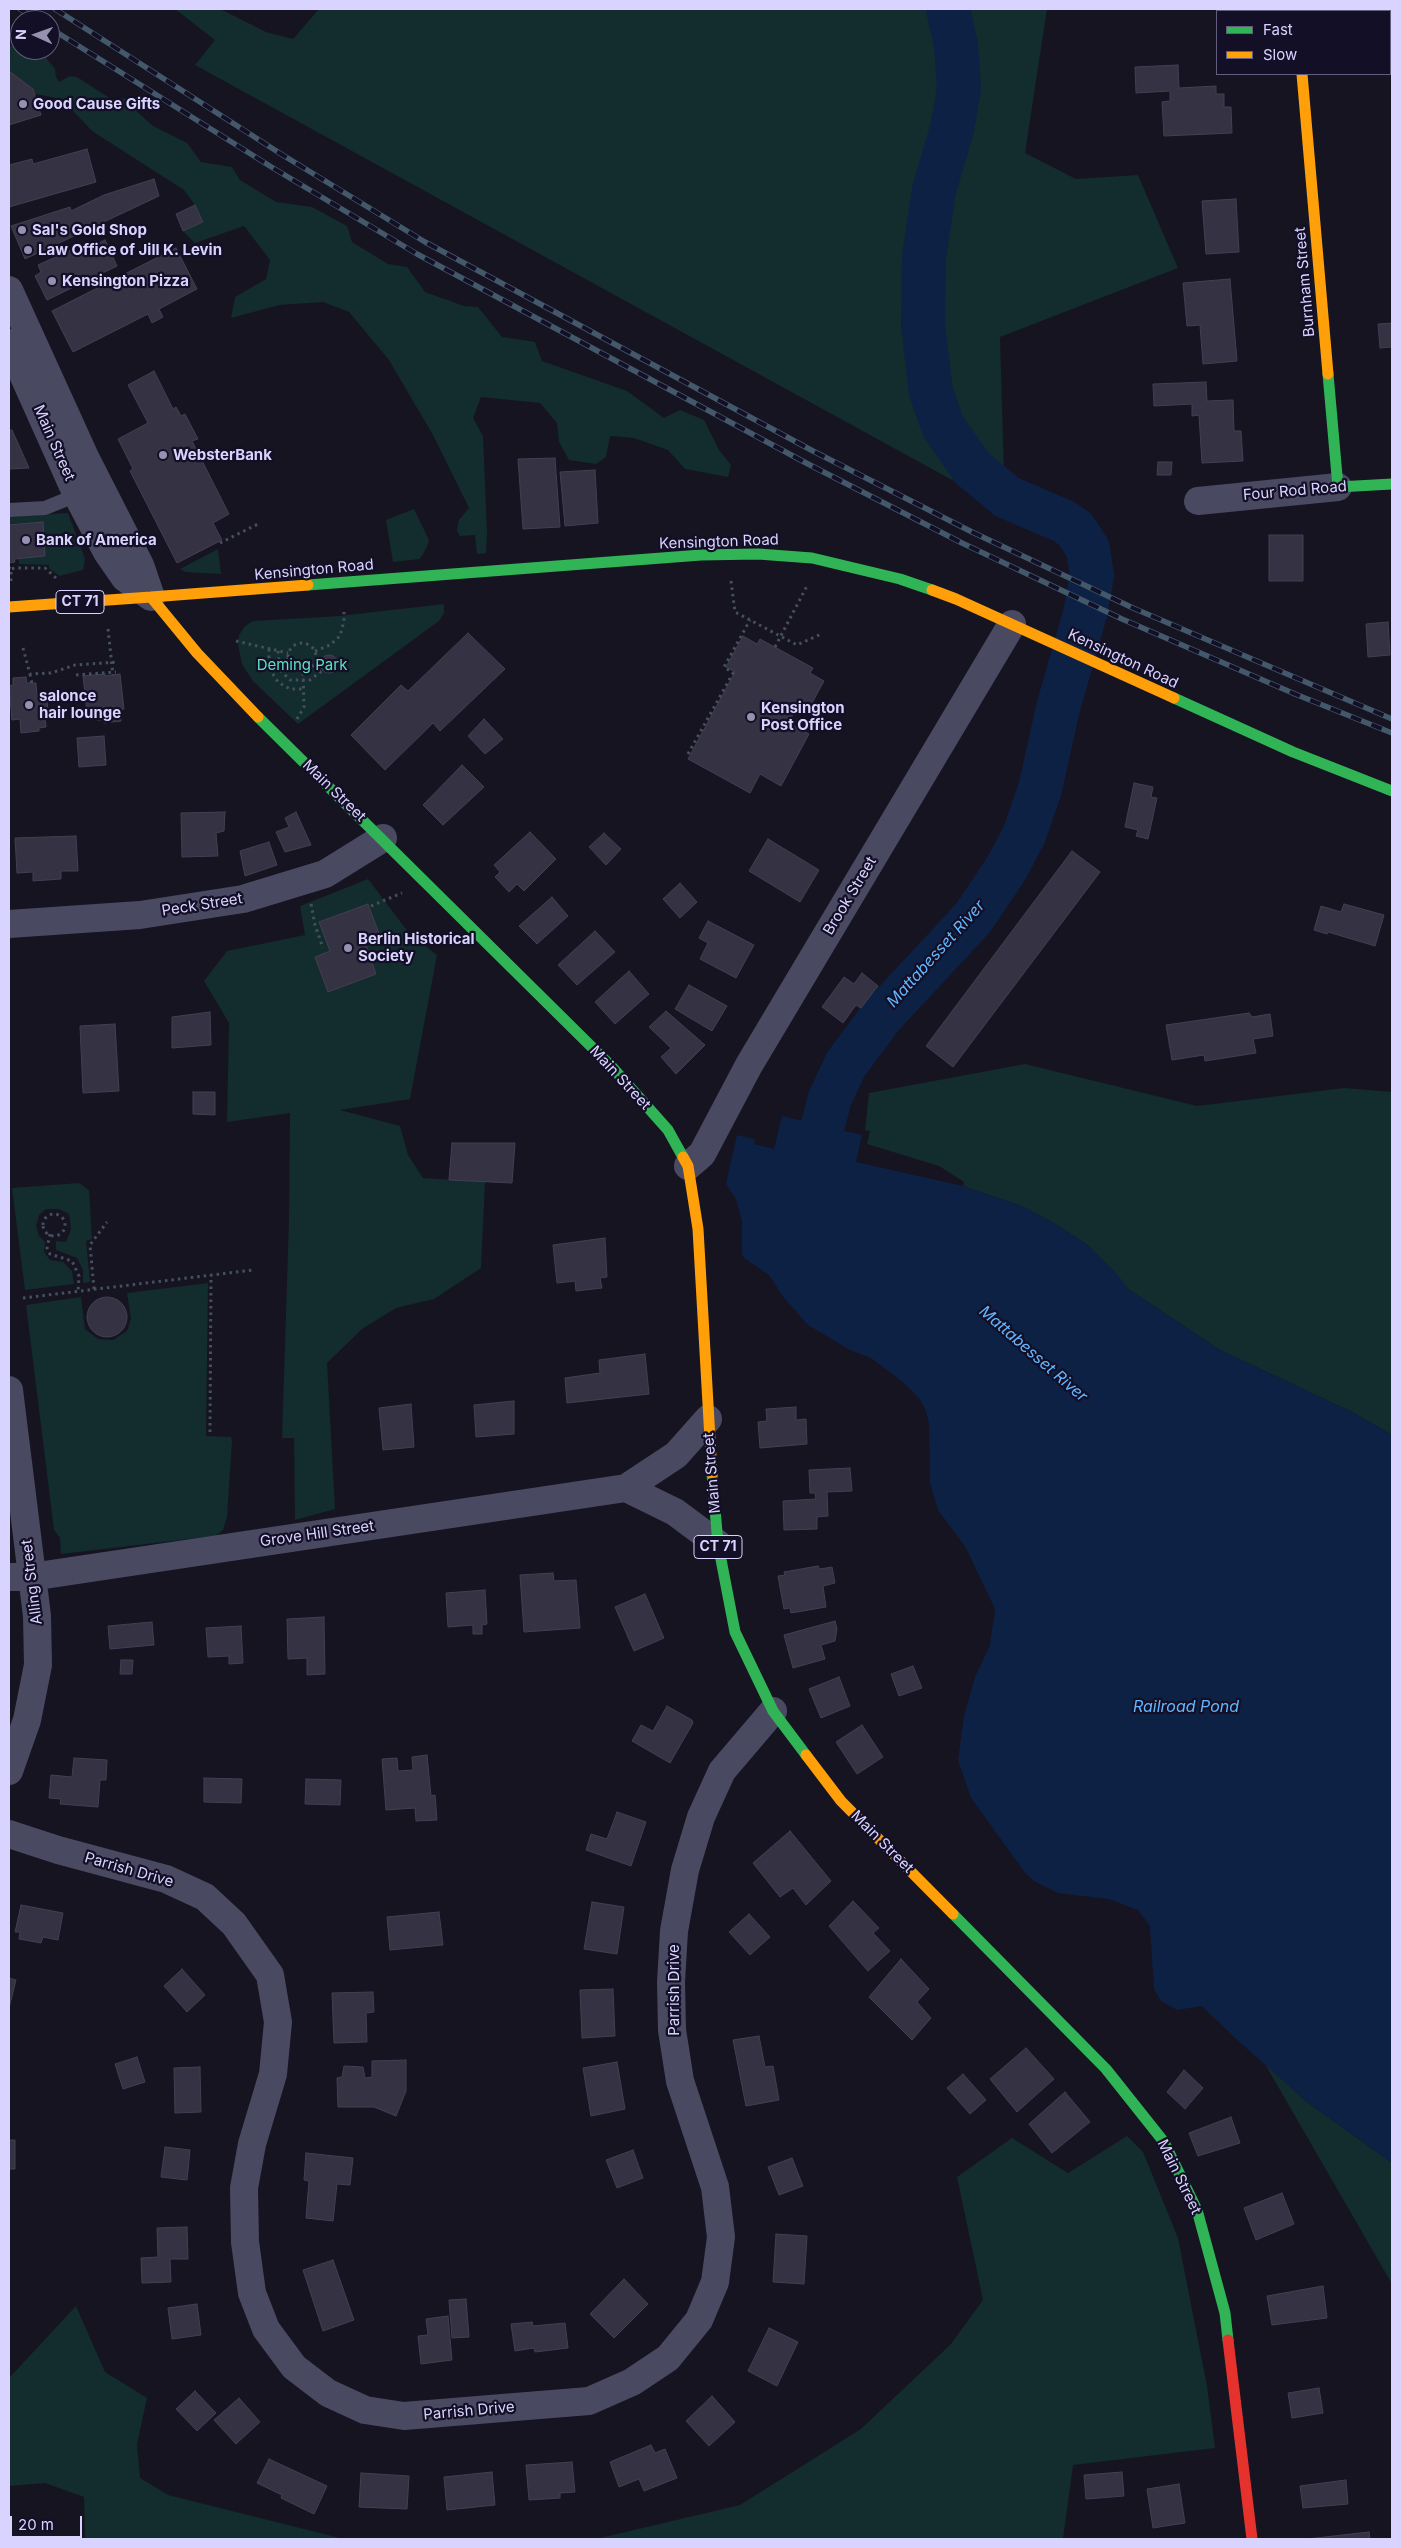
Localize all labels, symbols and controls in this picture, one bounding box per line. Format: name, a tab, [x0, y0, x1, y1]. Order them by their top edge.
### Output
north arrow	[10, 10, 60, 60]
legend	[1216, 10, 1391, 75]
text: Fast	[1263, 20, 1293, 39]
text: N	[12, 29, 29, 40]
text: Slow	[1263, 45, 1297, 64]
place label: Good Cause Gifts	[33, 95, 160, 113]
marker: Good Cause Gifts	[17, 98, 29, 110]
place label: Sal's Gold Shop	[32, 221, 147, 239]
marker: Sal's Gold Shop	[16, 224, 28, 236]
street label: Burnham Street	[1291, 226, 1319, 338]
place label: Law Office of Jill K. Levin	[38, 241, 222, 259]
marker: Law Office of Jill K. Levin	[22, 244, 34, 256]
place label: Kensington Pizza	[62, 272, 189, 290]
marker: Kensington Pizza	[46, 275, 58, 287]
street label: Main Street	[29, 402, 79, 484]
place label: WebsterBank	[173, 446, 272, 464]
marker: WebsterBank	[157, 449, 169, 461]
street label: Four Rod Road	[1242, 478, 1348, 504]
place label: Bank of America	[36, 531, 157, 549]
street label: Kensington Road	[659, 531, 779, 553]
marker: Bank of America	[20, 534, 32, 546]
street label: Kensington Road	[254, 556, 374, 584]
road number: CT 71	[56, 590, 104, 614]
street label: Kensington Road	[1065, 626, 1181, 692]
park label: Deming Park	[257, 656, 347, 674]
place label: salonce hair lounge	[39, 687, 121, 722]
marker: salonce hair lounge	[23, 699, 35, 711]
place label: Kensington Post Office	[761, 699, 845, 734]
marker: Kensington Post Office	[745, 711, 757, 723]
street label: Main Street	[299, 756, 369, 826]
street label: Brook Street	[820, 854, 880, 938]
street label: Peck Street	[160, 890, 244, 920]
water label: Mattabesset River	[883, 897, 989, 1011]
place label: Berlin Historical Society	[358, 930, 474, 965]
marker: Berlin Historical Society	[342, 942, 354, 954]
street label: Main Street	[586, 1042, 654, 1114]
water label: Mattabesset River	[975, 1302, 1091, 1406]
street label: Main Street	[700, 1432, 724, 1514]
street label: Grove Hill Street	[259, 1517, 375, 1551]
road number: CT 71	[694, 1535, 742, 1558]
street label: Alling Street	[18, 1538, 46, 1626]
water label: Railroad Pond	[1133, 1697, 1239, 1717]
street label: Main Street	[847, 1807, 917, 1877]
street label: Parrish Drive	[82, 1849, 176, 1891]
street label: Parrish Drive	[665, 1944, 683, 2036]
street label: Main Street	[1153, 2137, 1205, 2217]
street label: Parrish Drive	[423, 2398, 515, 2424]
scale bar	[12, 2506, 85, 2538]
text: 20 m	[18, 2515, 54, 2534]

